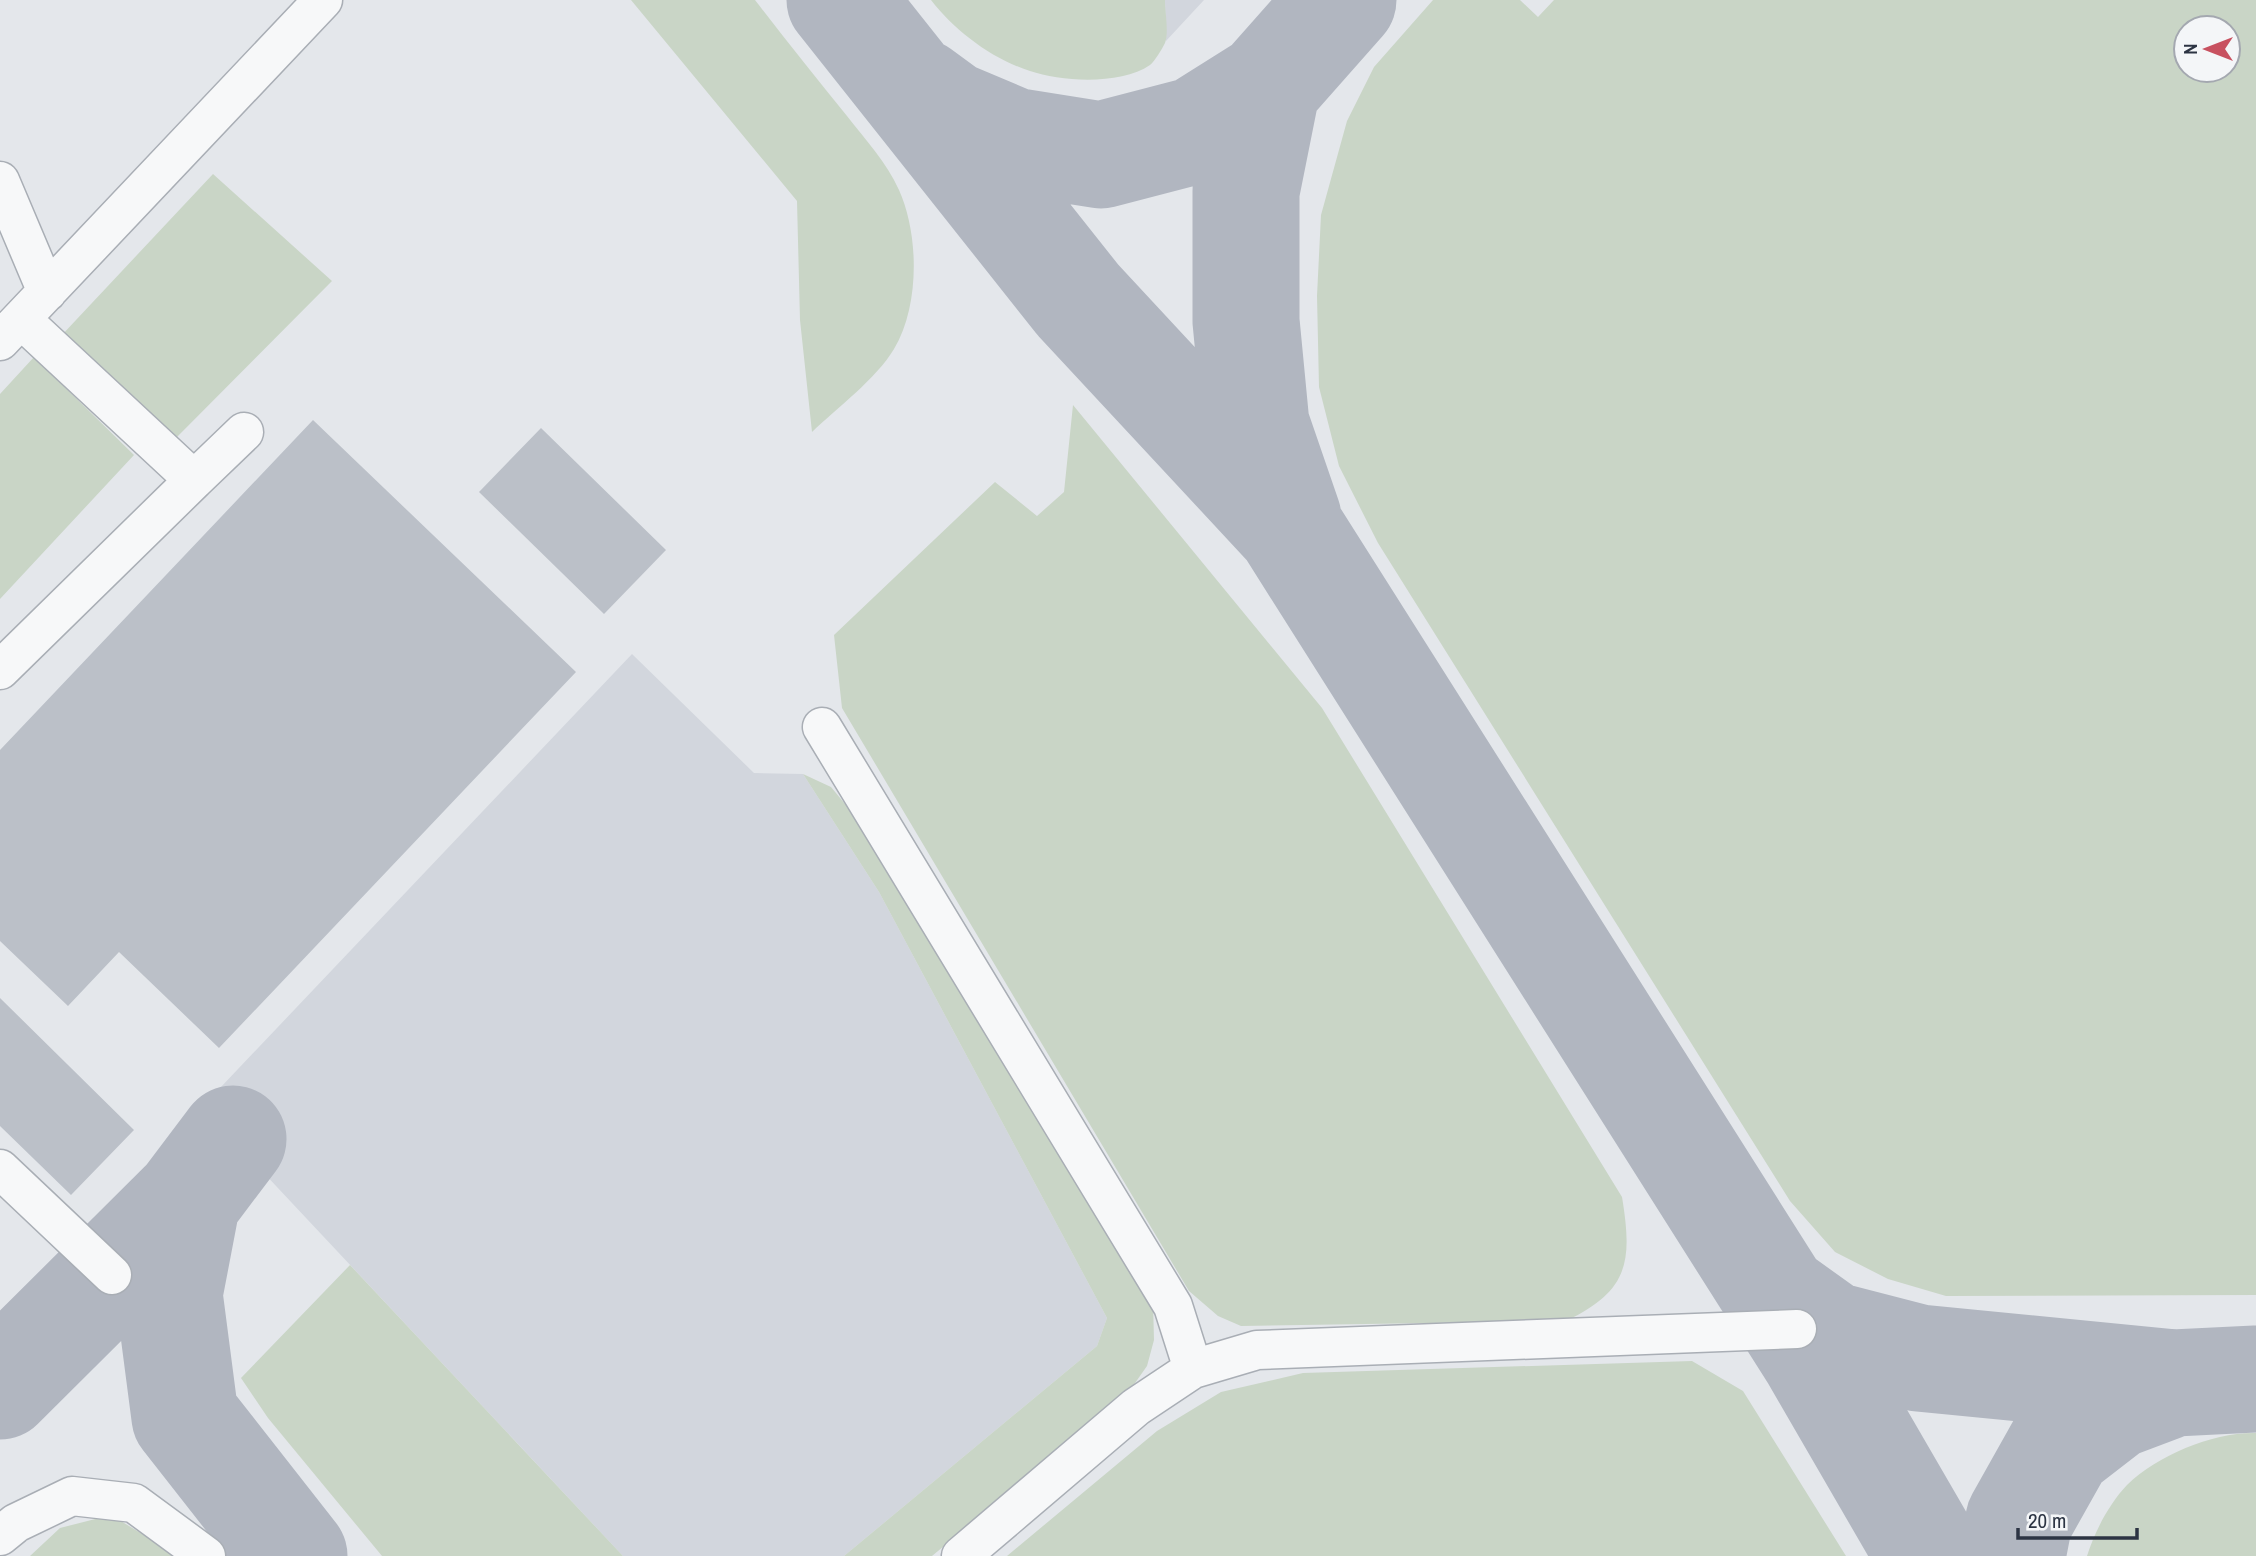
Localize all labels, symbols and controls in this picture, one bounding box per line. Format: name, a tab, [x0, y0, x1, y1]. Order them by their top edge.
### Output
north arrow	[2172, 14, 2242, 84]
text: N	[2177, 43, 2203, 55]
scale bar	[2018, 1496, 2137, 1540]
text: 20 m	[2028, 1506, 2066, 1535]

